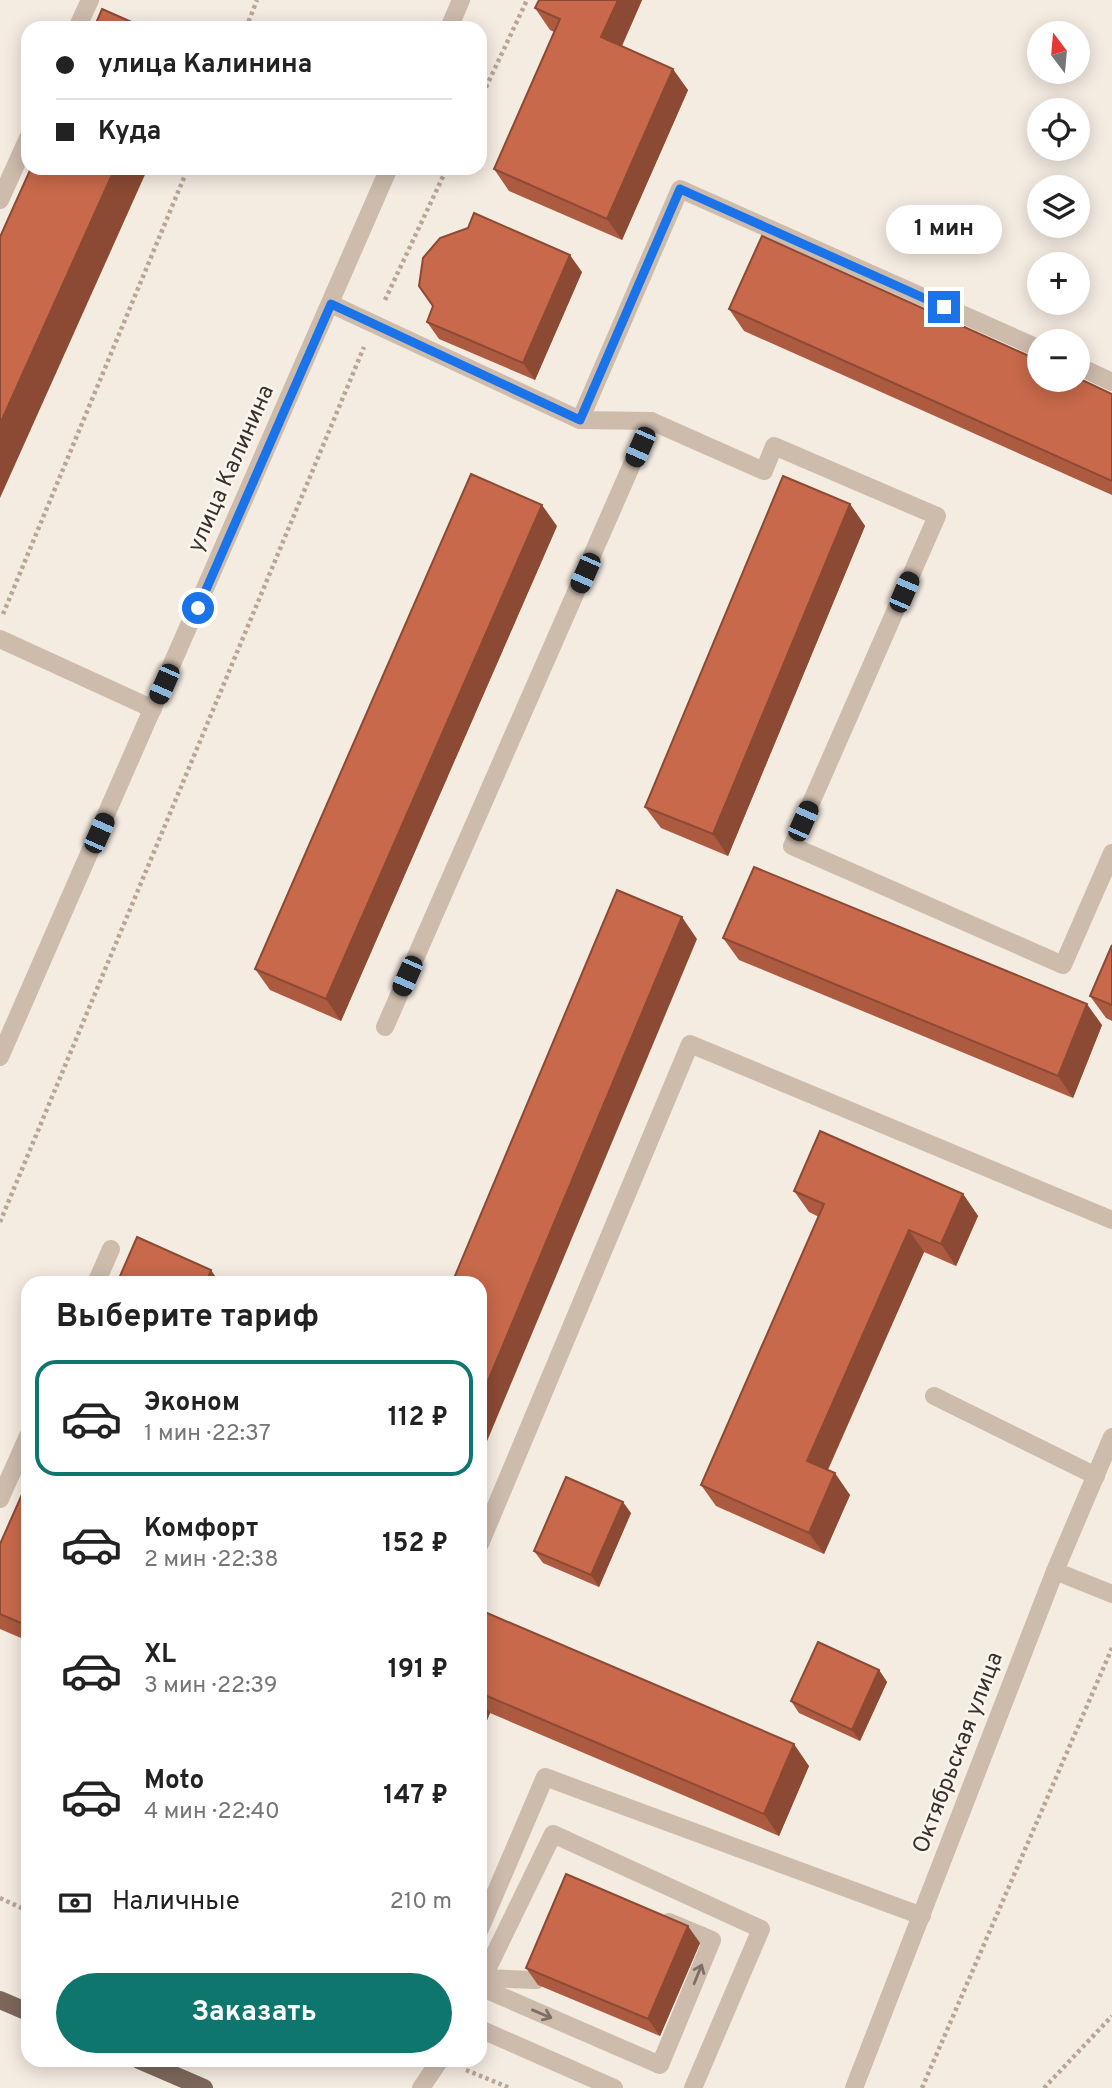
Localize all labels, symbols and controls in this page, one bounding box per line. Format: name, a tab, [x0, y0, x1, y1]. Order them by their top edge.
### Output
north arrow	[1027, 21, 1090, 84]
map controls	[1027, 21, 1090, 392]
text: улица Калинина	[98, 49, 312, 82]
button: locate	[1027, 98, 1090, 161]
text: Куда	[98, 116, 161, 149]
button: layers	[1027, 175, 1090, 238]
callout: 1 мин	[886, 205, 1002, 254]
text: 1 мин	[914, 215, 974, 244]
button: +	[1027, 252, 1090, 315]
route end	[928, 291, 960, 323]
button: −	[1027, 329, 1090, 392]
street label: улица Калинина	[182, 381, 282, 557]
car	[622, 424, 659, 470]
car	[567, 550, 604, 596]
car	[887, 569, 922, 615]
route start	[182, 592, 214, 624]
car	[146, 661, 183, 707]
car	[785, 798, 822, 844]
car	[81, 810, 118, 856]
car	[389, 953, 426, 999]
text: Выберите тариф	[56, 1298, 319, 1338]
icon: car	[60, 1387, 123, 1450]
text: Эконом	[144, 1387, 240, 1420]
text: 112 ₽	[388, 1402, 448, 1435]
text: 1 мин · 22:37	[144, 1420, 271, 1449]
icon: car	[60, 1513, 123, 1576]
text: Комфорт	[144, 1513, 258, 1546]
text: 152 ₽	[382, 1528, 448, 1561]
text: 2 мин · 22:38	[144, 1546, 278, 1575]
icon: car	[60, 1639, 123, 1702]
text: XL	[144, 1639, 176, 1672]
street label: Октябрьская улица	[907, 1648, 1011, 1858]
text: 191 ₽	[388, 1654, 448, 1687]
text: 3 мин · 22:39	[144, 1672, 277, 1701]
icon: car	[60, 1765, 123, 1828]
text: Moto	[144, 1765, 204, 1798]
text: 147 ₽	[383, 1780, 448, 1813]
text: 4 мин · 22:40	[144, 1798, 280, 1827]
icon: cash	[56, 1884, 94, 1922]
text: Наличные	[112, 1886, 240, 1919]
text: 210 m	[390, 1888, 452, 1917]
one-way arrow	[692, 1963, 705, 1985]
button: Заказать	[56, 1973, 452, 2053]
one-way arrow	[531, 2008, 552, 2021]

